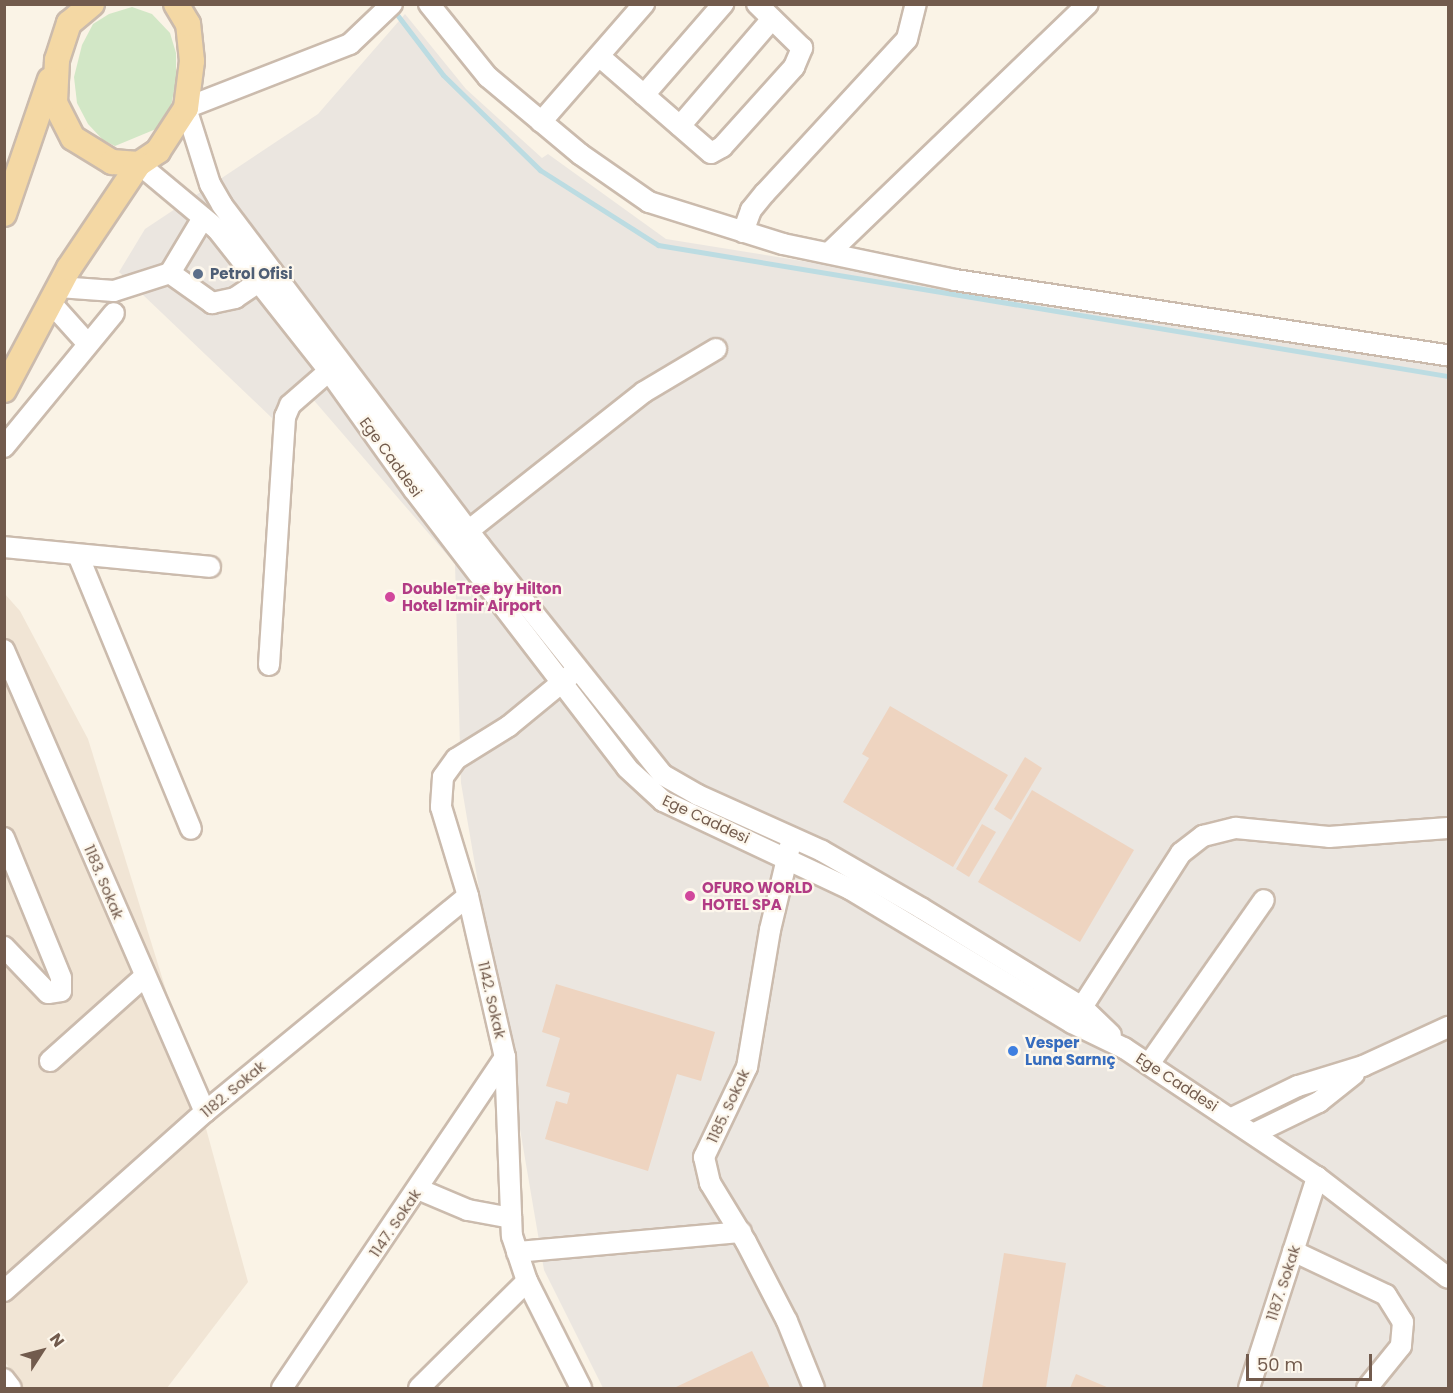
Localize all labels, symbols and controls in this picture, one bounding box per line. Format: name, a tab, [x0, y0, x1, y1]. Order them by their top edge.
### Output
place label: Petrol Ofisi	[210, 265, 293, 283]
marker: Petrol Ofisi	[191, 267, 205, 281]
street label: Ege Caddesi	[356, 414, 426, 500]
place label: DoubleTree by Hilton Hotel Izmir Airport	[402, 579, 562, 614]
marker: DoubleTree by Hilton Hotel Izmir Airport	[383, 590, 397, 604]
street label: Ege Caddesi	[660, 791, 752, 847]
street label: 1183. Sokak	[80, 842, 128, 922]
place label: OFURO WORLD HOTEL SPA	[702, 878, 813, 913]
marker: OFURO WORLD HOTEL SPA	[683, 889, 697, 903]
street label: 1142. Sokak	[474, 960, 510, 1040]
place label: Vesper Luna Sarnıç	[1025, 1033, 1116, 1068]
marker: Vesper Luna Sarnıç	[1006, 1044, 1020, 1058]
street label: Ege Caddesi	[1133, 1049, 1221, 1115]
street label: 1182. Sokak	[197, 1057, 269, 1121]
street label: 1185. Sokak	[703, 1066, 753, 1146]
street label: 1147. Sokak	[366, 1185, 424, 1261]
street label: 1187. Sokak	[1262, 1243, 1304, 1323]
north arrow	[12, 1321, 72, 1381]
text: N	[44, 1328, 70, 1352]
scale bar	[1249, 1342, 1375, 1380]
text: 50 m	[1257, 1352, 1303, 1377]

